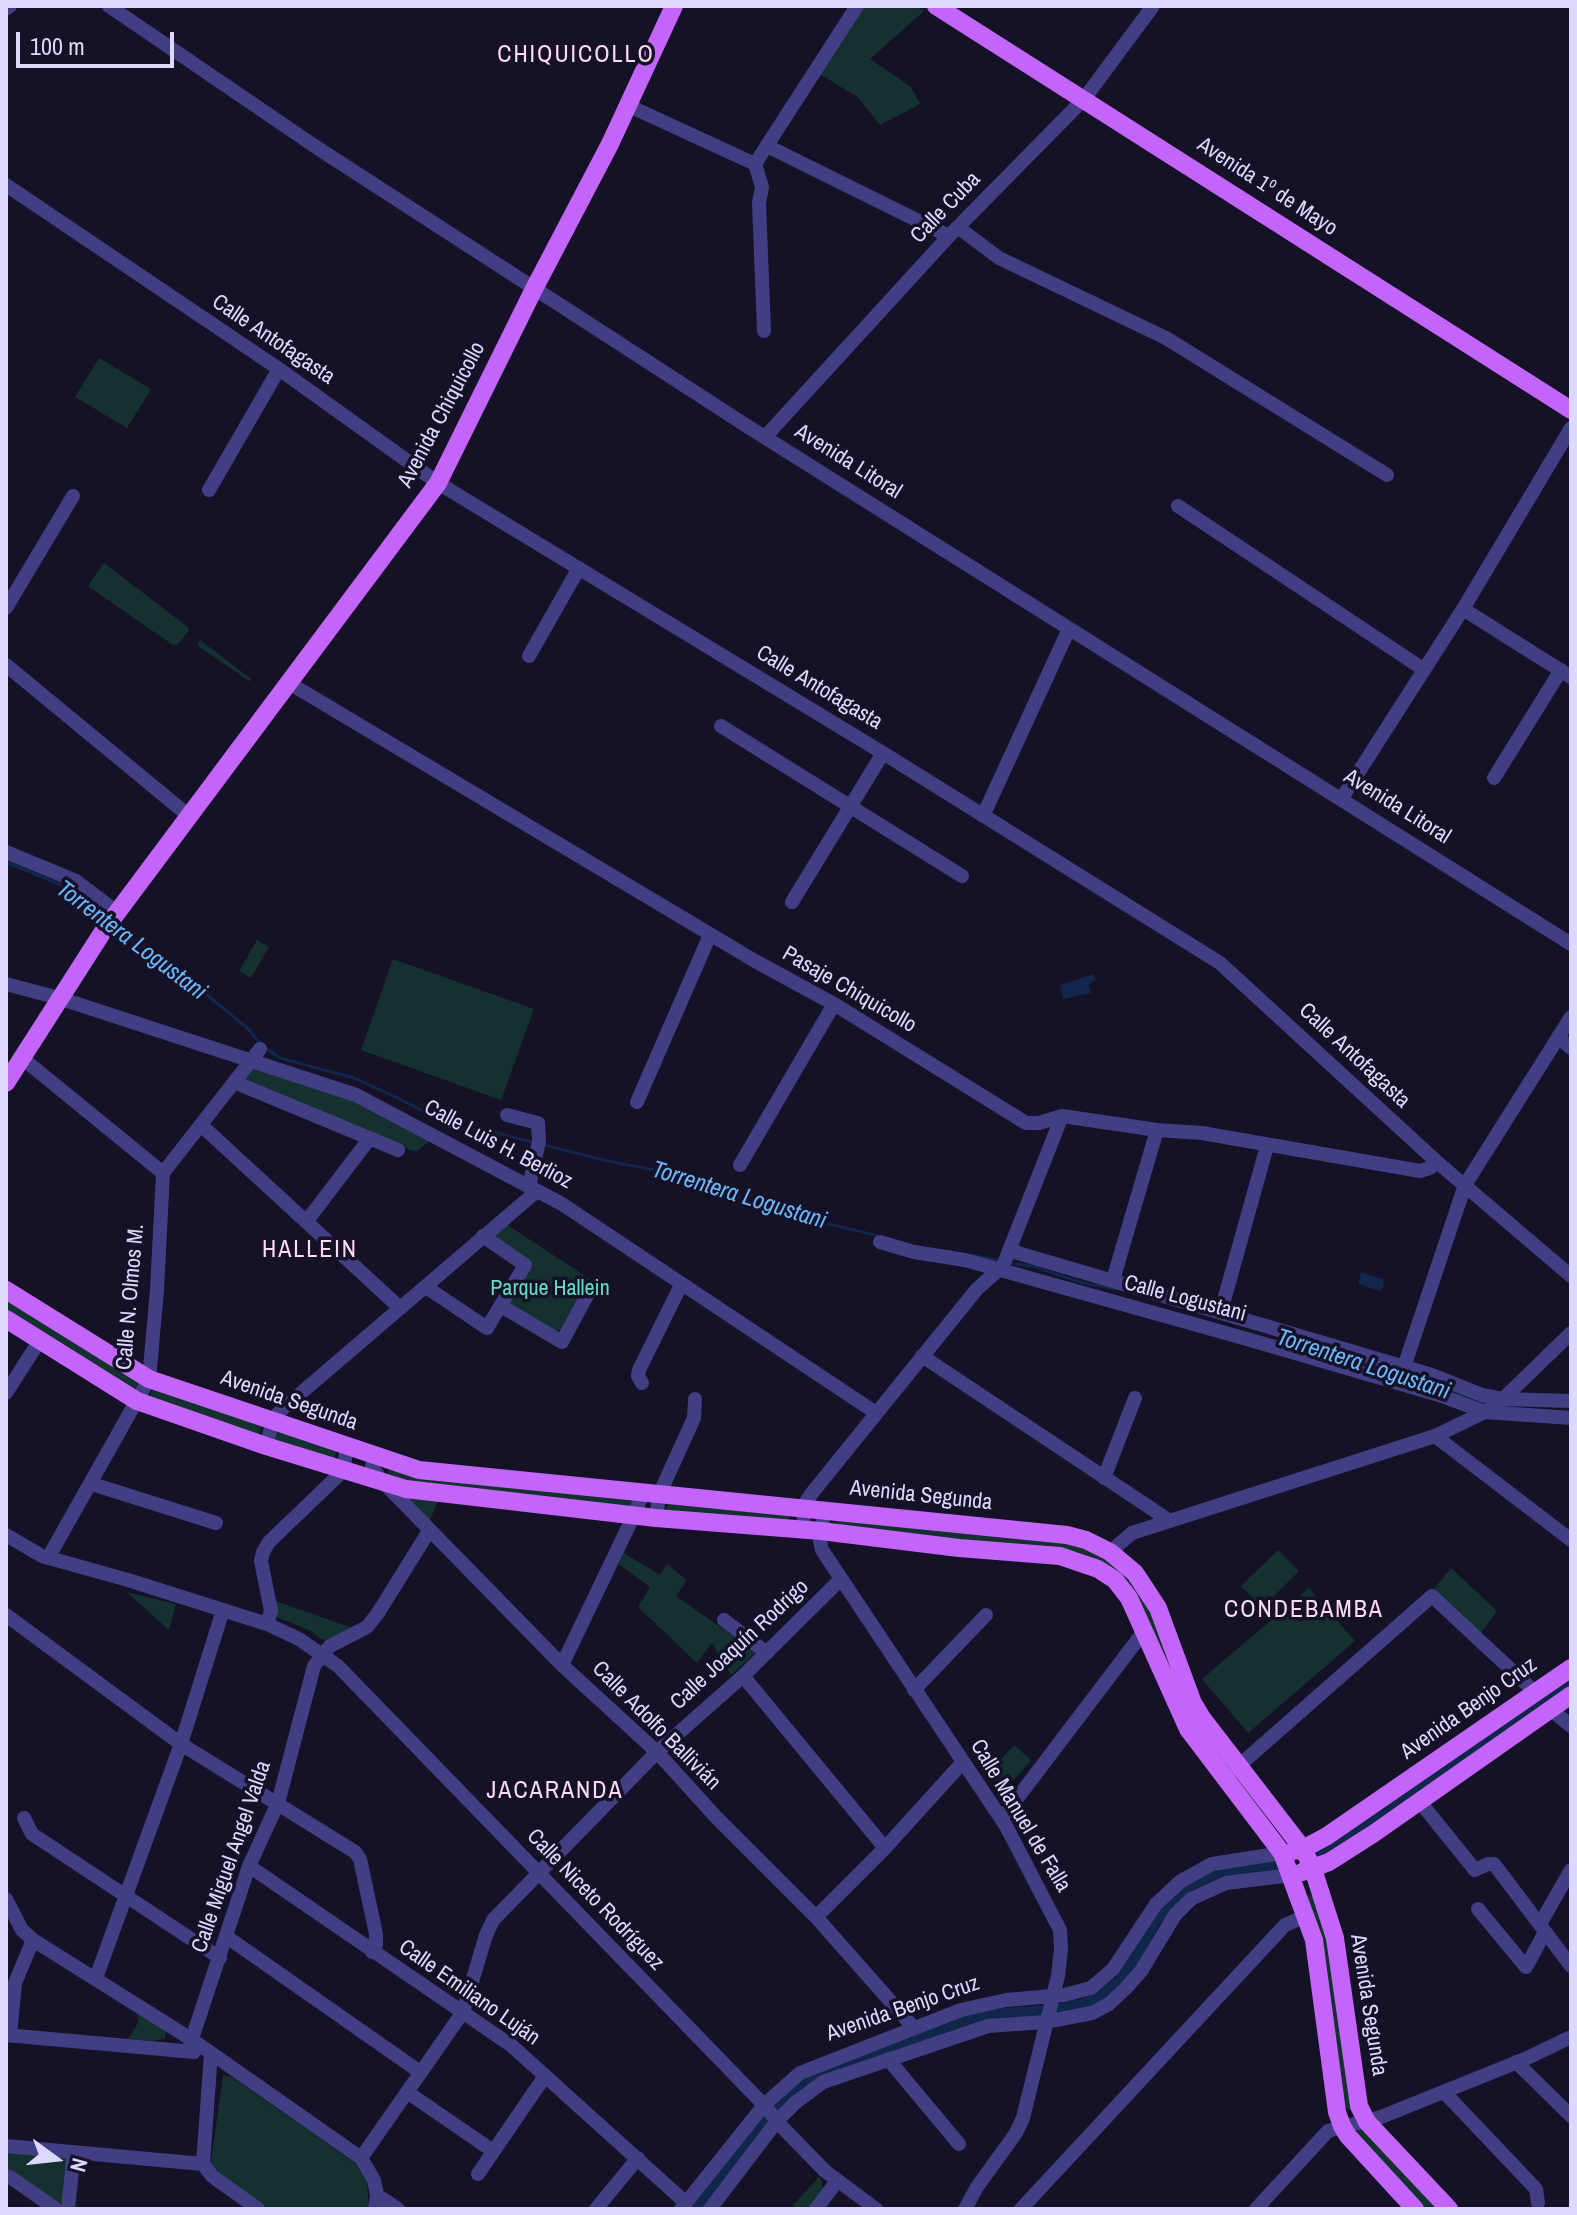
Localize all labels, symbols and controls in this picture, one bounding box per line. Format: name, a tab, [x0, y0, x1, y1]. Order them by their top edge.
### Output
scale bar	[20, 16, 178, 66]
text: 100 m	[30, 30, 85, 62]
district label: CHIQUICOLLO	[497, 42, 655, 70]
street label: Avenida 1º de Mayo	[1192, 132, 1342, 242]
street label: Calle Cuba	[906, 167, 986, 249]
street label: Calle Antofagasta	[207, 289, 339, 391]
street label: Avenida Chiquicollo	[393, 338, 491, 492]
street label: Avenida Litoral	[790, 419, 906, 505]
street label: Calle Antofagasta	[751, 640, 887, 736]
street label: Avenida Litoral	[1339, 764, 1455, 850]
water label: Torrentera Logustani	[50, 875, 212, 1007]
street label: Pasaje Chiquicollo	[777, 941, 921, 1039]
street label: Calle Antofagasta	[1293, 998, 1415, 1114]
street label: Calle Luis H. Berlioz	[419, 1095, 577, 1195]
water label: Torrentera Logustani	[648, 1156, 830, 1236]
street label: Calle N. Olmos M.	[111, 1223, 151, 1371]
district label: HALLEIN	[262, 1237, 358, 1265]
street label: Calle Logustani	[1121, 1270, 1249, 1328]
park label: Parque Hallein	[490, 1276, 610, 1302]
water label: Torrentera Logustani	[1272, 1323, 1454, 1407]
street label: Avenida Segunda	[217, 1365, 361, 1437]
street label: Avenida Segunda	[848, 1475, 994, 1517]
street label: Calle Joaquín Rodrigo	[665, 1574, 815, 1716]
district label: CONDEBAMBA	[1224, 1597, 1384, 1625]
street label: Avenida Benjo Cruz	[1396, 1652, 1542, 1766]
street label: Calle Adolfo Ballivián	[586, 1656, 726, 1796]
street label: Calle Manuel de Falla	[964, 1735, 1076, 1897]
street label: Calle Miguel Angel Valda	[187, 1758, 277, 1956]
district label: JACARANDA	[486, 1778, 624, 1806]
street label: Calle Niceto Rodríguez	[521, 1824, 669, 1976]
street label: Avenida Segunda	[1344, 1932, 1392, 2078]
street label: Calle Emiliano Luján	[393, 1934, 545, 2052]
street label: Avenida Benjo Cruz	[823, 1970, 983, 2048]
north arrow	[16, 2119, 96, 2199]
text: N	[63, 2155, 95, 2175]

